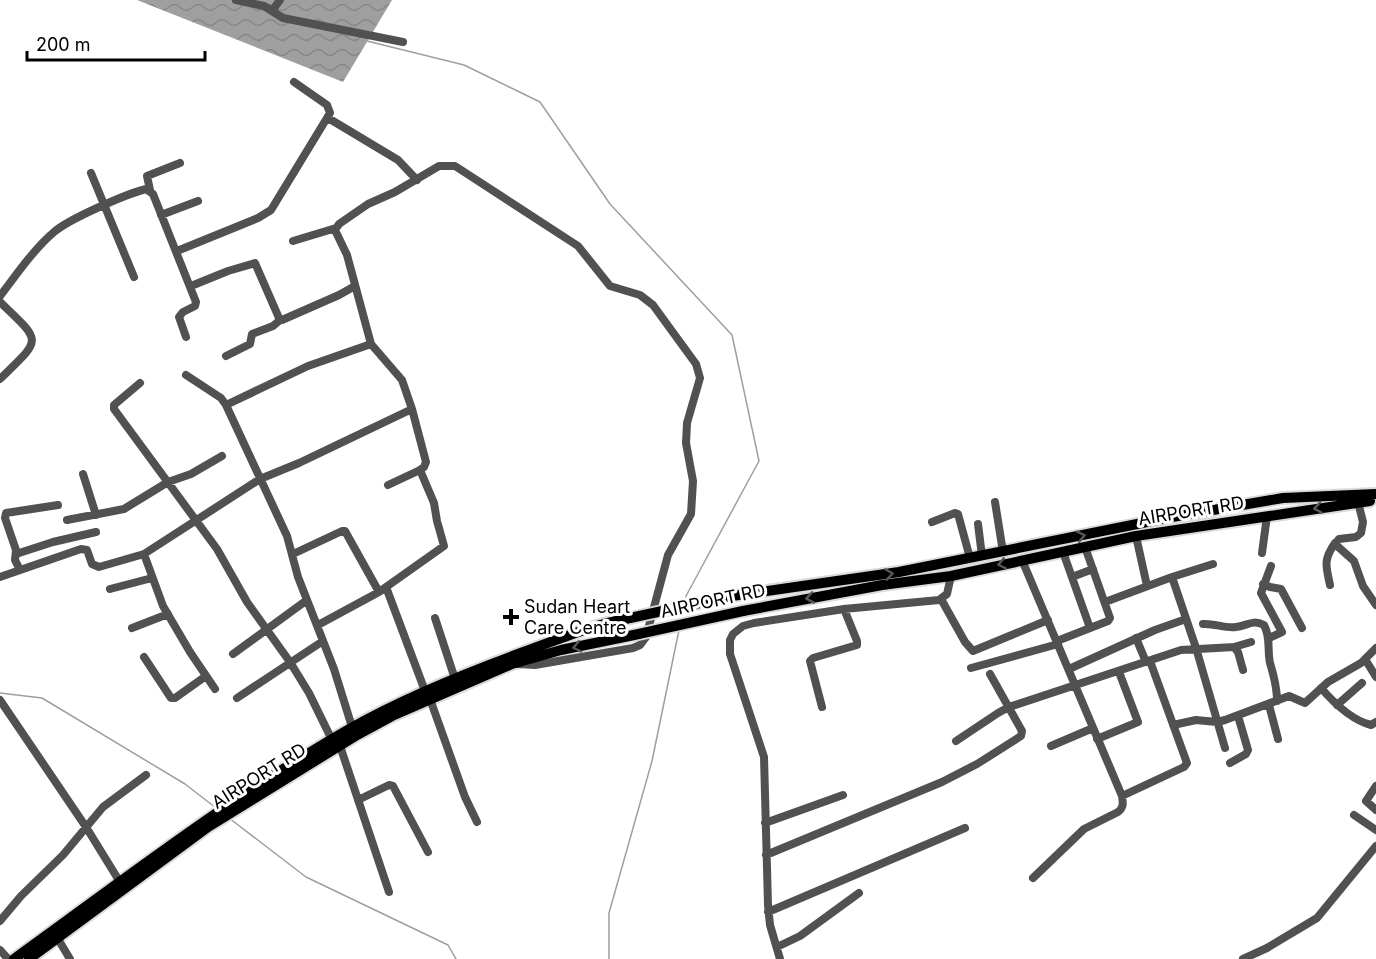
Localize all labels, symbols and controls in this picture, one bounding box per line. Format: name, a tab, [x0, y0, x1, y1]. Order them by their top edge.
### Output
scale bar	[27, 24, 206, 62]
text: 200 m	[36, 34, 91, 55]
street label: AIRPORT RD	[1136, 492, 1245, 529]
one-way arrow	[1313, 501, 1323, 514]
one-way arrow	[1075, 530, 1085, 543]
one-way arrow	[997, 557, 1007, 570]
one-way arrow	[885, 568, 894, 580]
street label: AIRPORT RD	[658, 579, 767, 622]
one-way arrow	[806, 591, 816, 604]
place label: Sudan Heart Care Centre	[524, 596, 630, 638]
marker: Sudan Heart Care Centre	[502, 608, 520, 626]
one-way arrow	[572, 639, 582, 652]
street label: AIRPORT RD	[208, 738, 310, 813]

